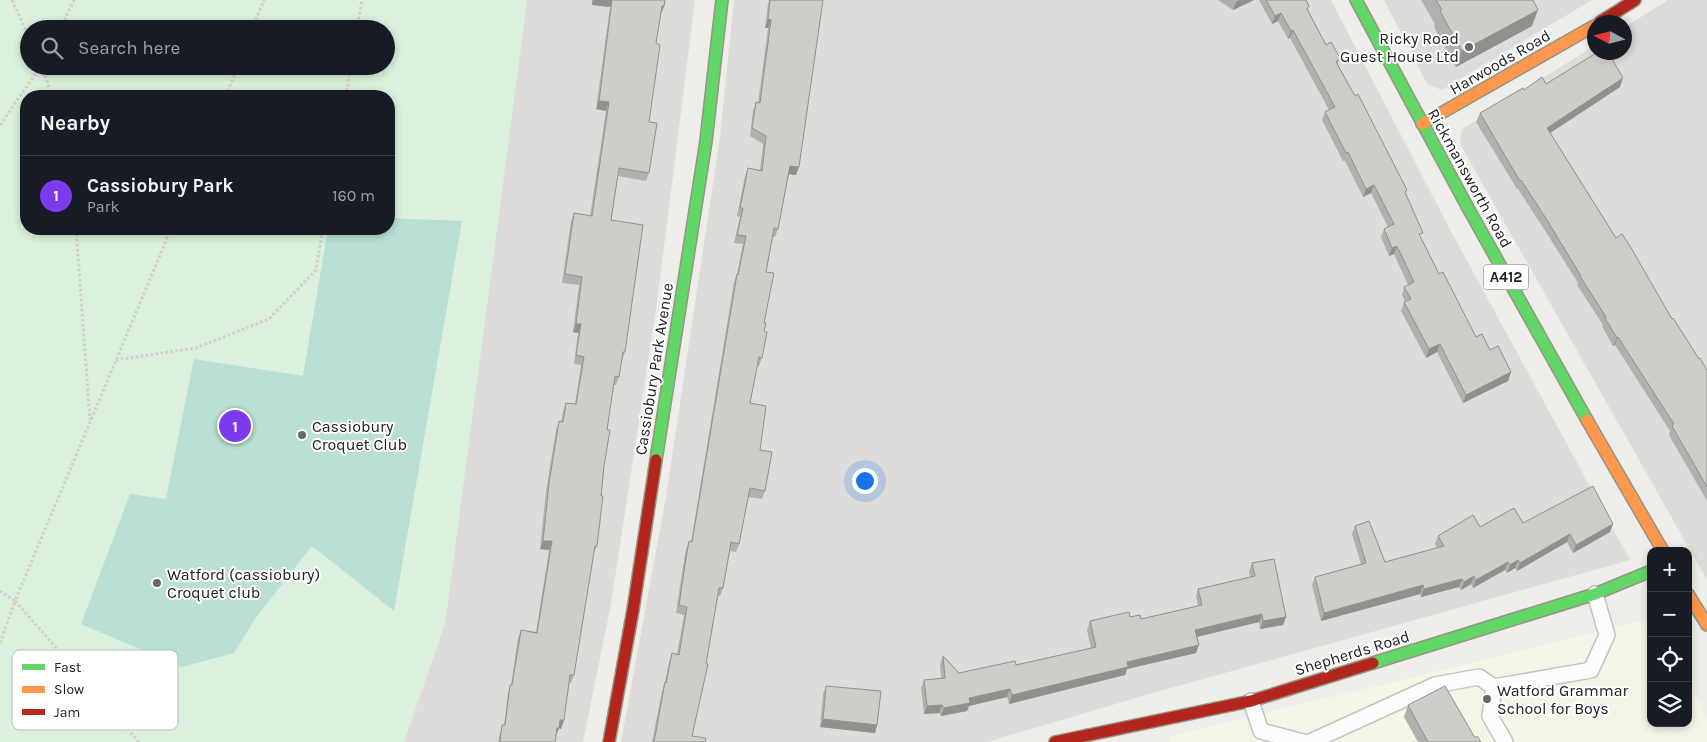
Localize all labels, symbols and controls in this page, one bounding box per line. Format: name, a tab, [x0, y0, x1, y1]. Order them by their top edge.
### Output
north arrow	[1587, 15, 1632, 60]
search box	[20, 20, 395, 75]
street label: Harwoods Road	[1446, 26, 1554, 98]
place label: Ricky Road Guest House Ltd	[1340, 29, 1459, 66]
icon: search	[38, 34, 66, 62]
text: Search here	[78, 37, 180, 59]
marker: Ricky Road Guest House Ltd	[1463, 41, 1475, 53]
street label: Rickmansworth Road	[1424, 105, 1516, 251]
text: Nearby	[40, 111, 110, 135]
text: Cassiobury Park	[87, 175, 233, 197]
text: 1	[53, 186, 59, 205]
text: 160 m	[332, 186, 375, 205]
text: Park	[87, 197, 119, 216]
road number: A412	[1484, 264, 1528, 290]
street label: Cassiobury Park Avenue	[631, 282, 677, 456]
pin: 1	[219, 407, 251, 445]
place label: Cassiobury Croquet Club	[312, 417, 407, 454]
marker: Cassiobury Croquet Club	[296, 429, 308, 441]
your location	[852, 468, 878, 494]
map controls	[1647, 547, 1692, 727]
button: +	[1647, 547, 1692, 592]
place label: Watford (cassiobury) Croquet club	[167, 565, 320, 602]
marker: Watford (cassiobury) Croquet club	[151, 577, 163, 589]
button: −	[1647, 592, 1692, 637]
street label: Shepherds Road	[1292, 627, 1412, 679]
button: locate	[1647, 637, 1692, 682]
legend	[12, 650, 178, 730]
text: Fast	[54, 659, 81, 676]
text: Slow	[54, 681, 84, 698]
place label: Watford Grammar School for Boys	[1497, 681, 1629, 718]
button: layers	[1647, 682, 1692, 727]
marker: Watford Grammar School for Boys	[1481, 693, 1493, 705]
text: Jam	[54, 704, 80, 721]

